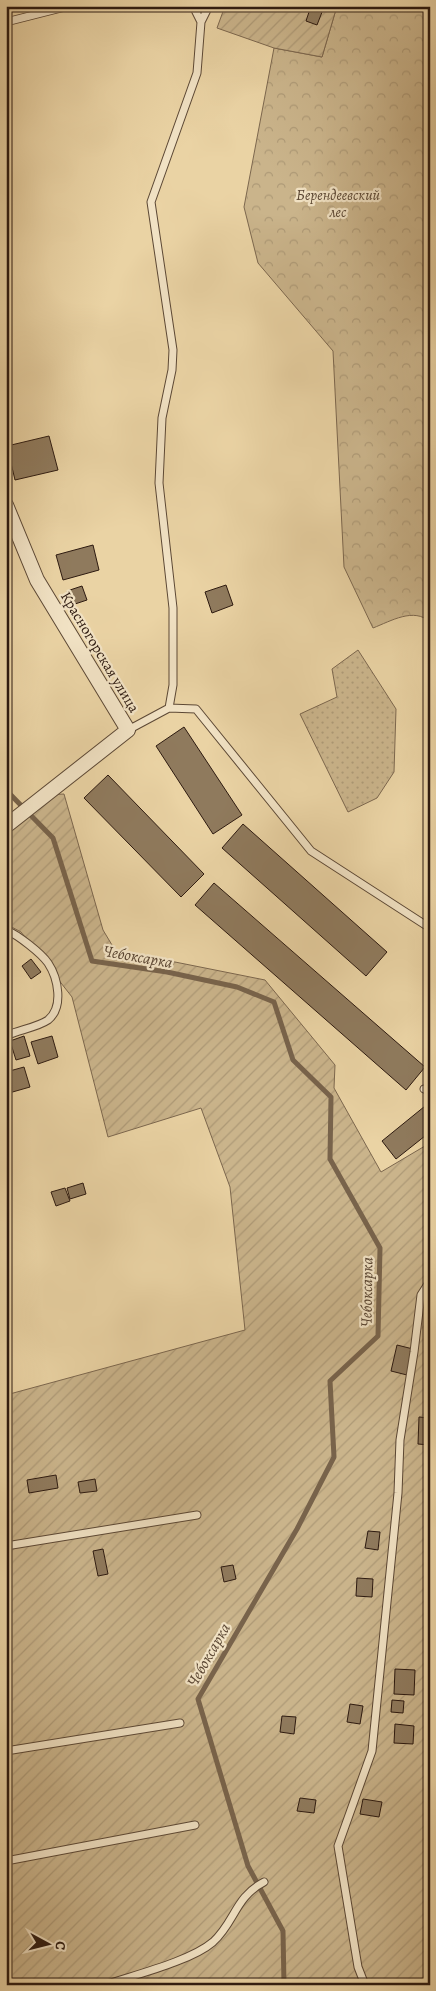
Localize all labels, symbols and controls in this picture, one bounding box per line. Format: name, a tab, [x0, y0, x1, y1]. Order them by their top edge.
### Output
park label: Берендеевский лес	[296, 185, 381, 222]
street label: Красногорская улица	[56, 588, 144, 716]
water label: Чебоксарка	[102, 940, 174, 974]
water label: Чебоксарка	[355, 1257, 379, 1327]
water label: Чебоксарка	[182, 1619, 236, 1691]
north arrow	[22, 1918, 72, 1968]
text: С	[50, 1940, 70, 1951]

